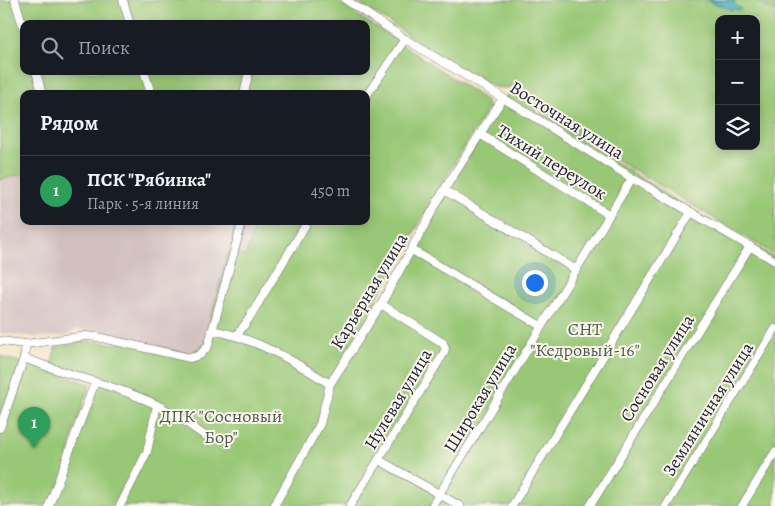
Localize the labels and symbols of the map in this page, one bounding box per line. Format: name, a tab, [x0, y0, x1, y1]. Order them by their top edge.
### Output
street label: Восточная улица	[505, 75, 629, 165]
street label: Тихий переулок	[493, 119, 611, 205]
street label: Карьерная улица	[325, 228, 414, 354]
your location	[522, 270, 548, 296]
street label: Сосновая улица	[614, 309, 700, 426]
park label: СНТ "Кедровый-16"	[530, 317, 640, 362]
street label: Земляничная улица	[657, 337, 759, 481]
street label: Широкая улица	[438, 338, 522, 457]
street label: Нулевая улица	[359, 344, 438, 454]
park label: ДПК "Сосновый Бор"	[160, 404, 282, 449]
pin: 1	[18, 407, 50, 448]

